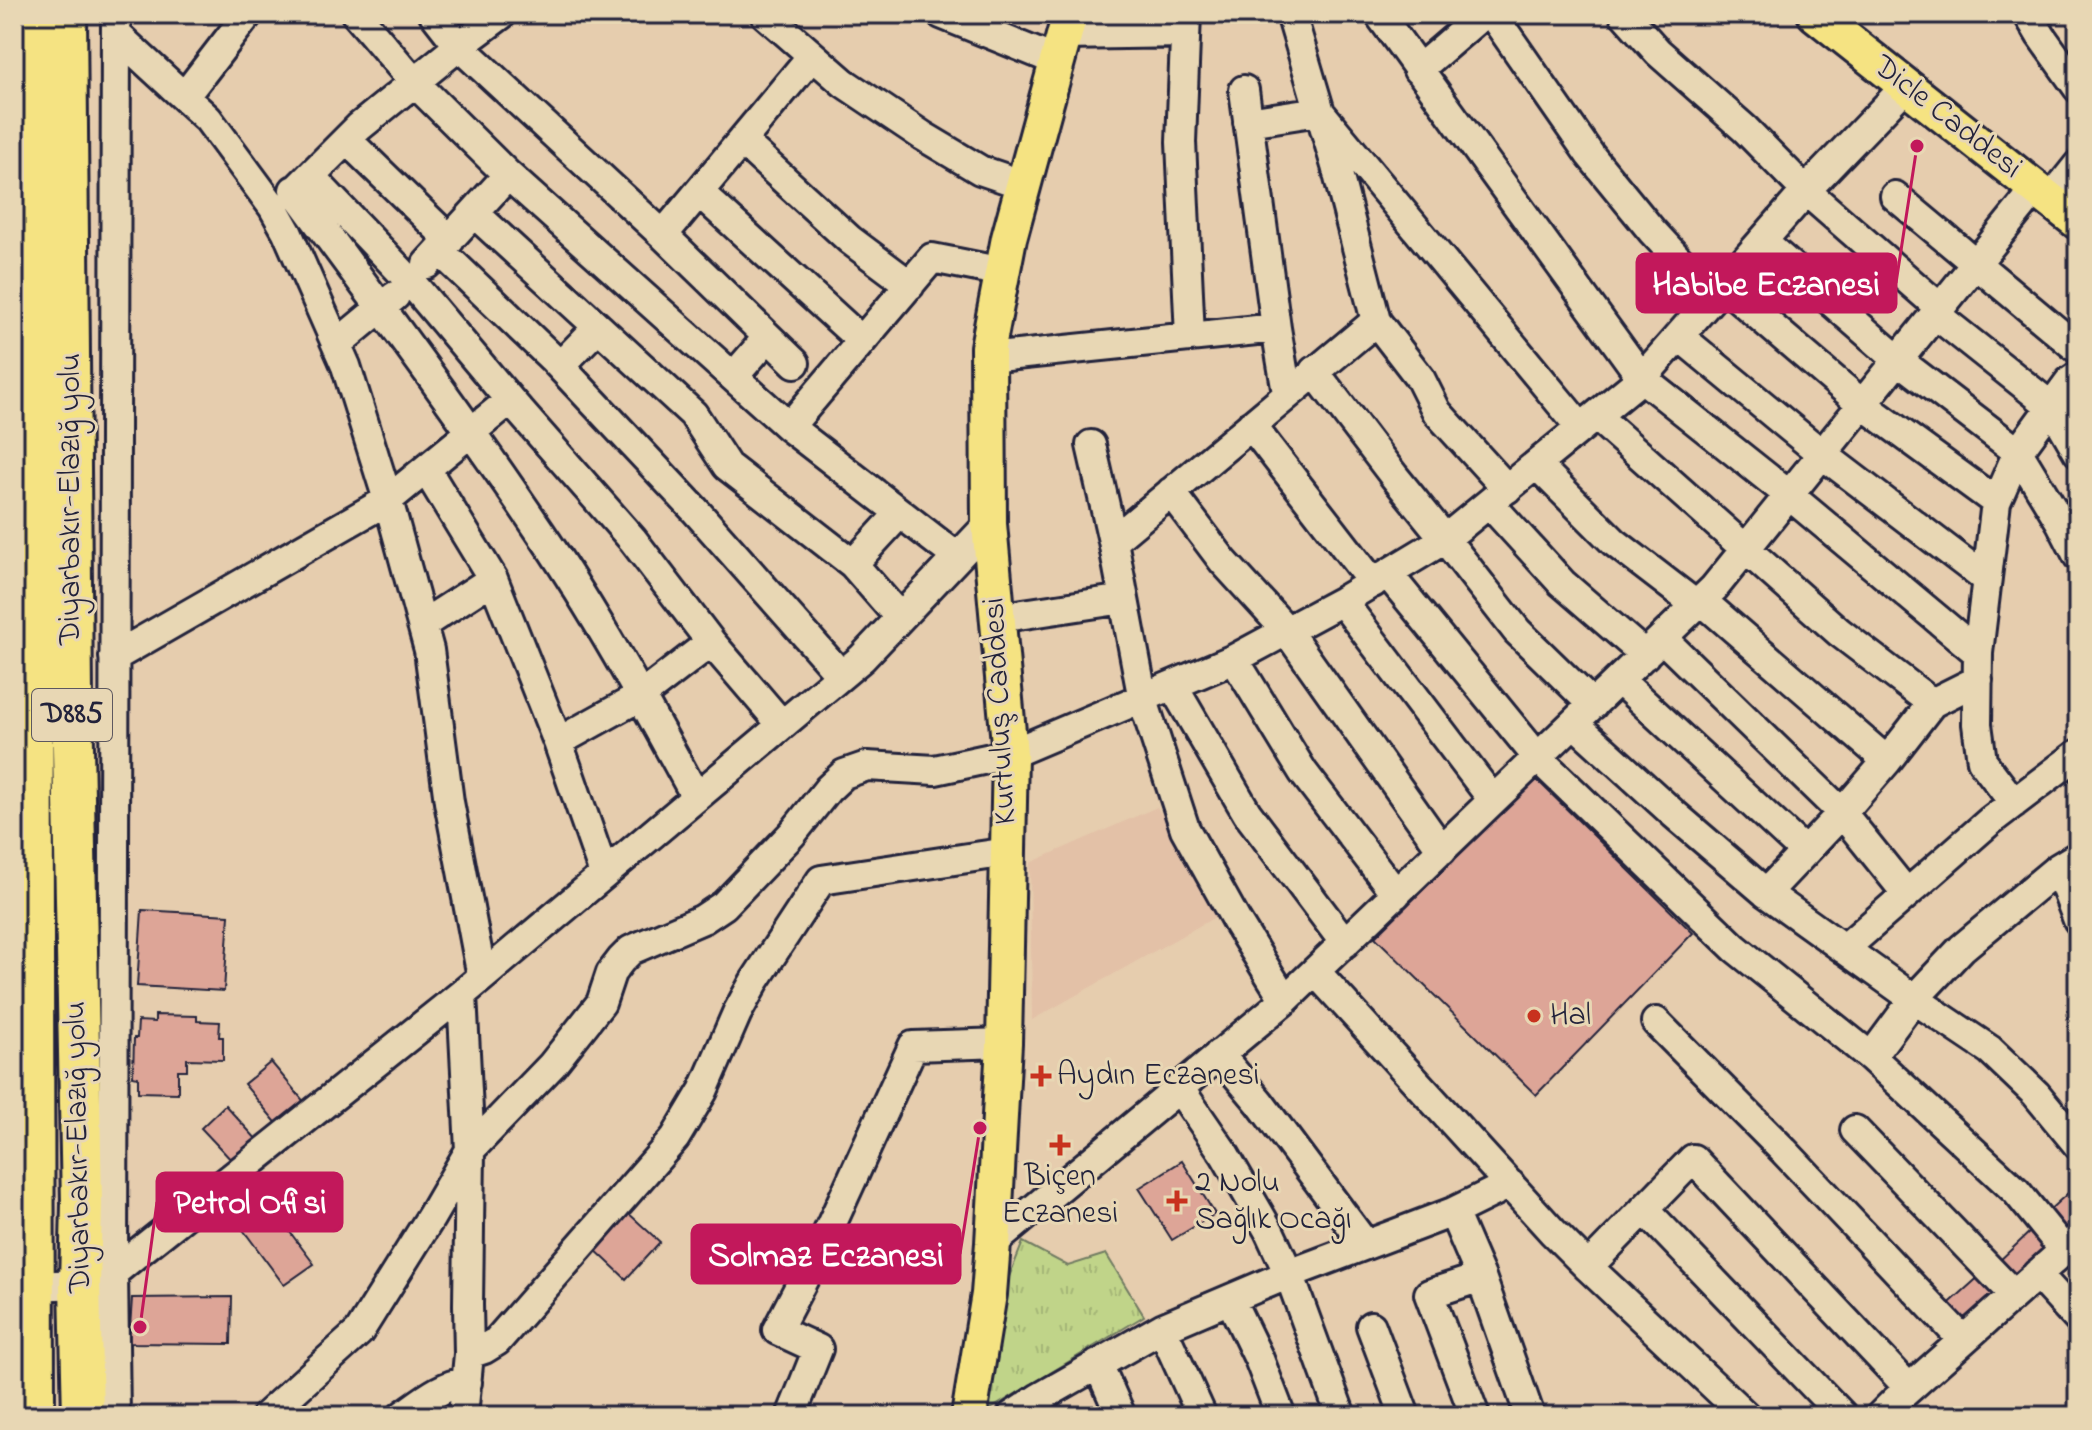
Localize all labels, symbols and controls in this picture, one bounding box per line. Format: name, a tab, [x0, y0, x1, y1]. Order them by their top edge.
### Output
street label: Dicle Caddesi	[1861, 44, 2032, 191]
callout: Habibe Eczanesi	[1637, 254, 1896, 312]
text: Habibe Eczanesi	[1652, 262, 1880, 312]
street label: Diyarbakır-Elazığ yolu	[48, 353, 96, 646]
street label: Kurtuluş Caddesi	[972, 596, 1030, 826]
road number: D885	[32, 689, 112, 741]
place label: Hal	[1550, 993, 1591, 1040]
street label: Diyarbakır-Elazığ yolu	[53, 1001, 106, 1294]
marker: Hal	[1525, 1007, 1543, 1025]
place label: Aydın Eczanesi	[1057, 1053, 1259, 1100]
marker: Aydın Eczanesi	[1032, 1067, 1050, 1085]
marker: Biçen Eczanesi	[1051, 1136, 1069, 1154]
place label: Biçen Eczanesi	[1002, 1154, 1118, 1238]
place label: 2 Nolu Sağlık Ocağı	[1195, 1160, 1352, 1245]
callout: Petrol Ofisi	[157, 1173, 342, 1231]
text: Petrol Ofisi	[173, 1180, 327, 1230]
marker: 2 Nolu Sağlık Ocağı	[1166, 1190, 1188, 1212]
callout: Solmaz Eczanesi	[692, 1225, 960, 1283]
text: Solmaz Eczanesi	[708, 1233, 944, 1283]

